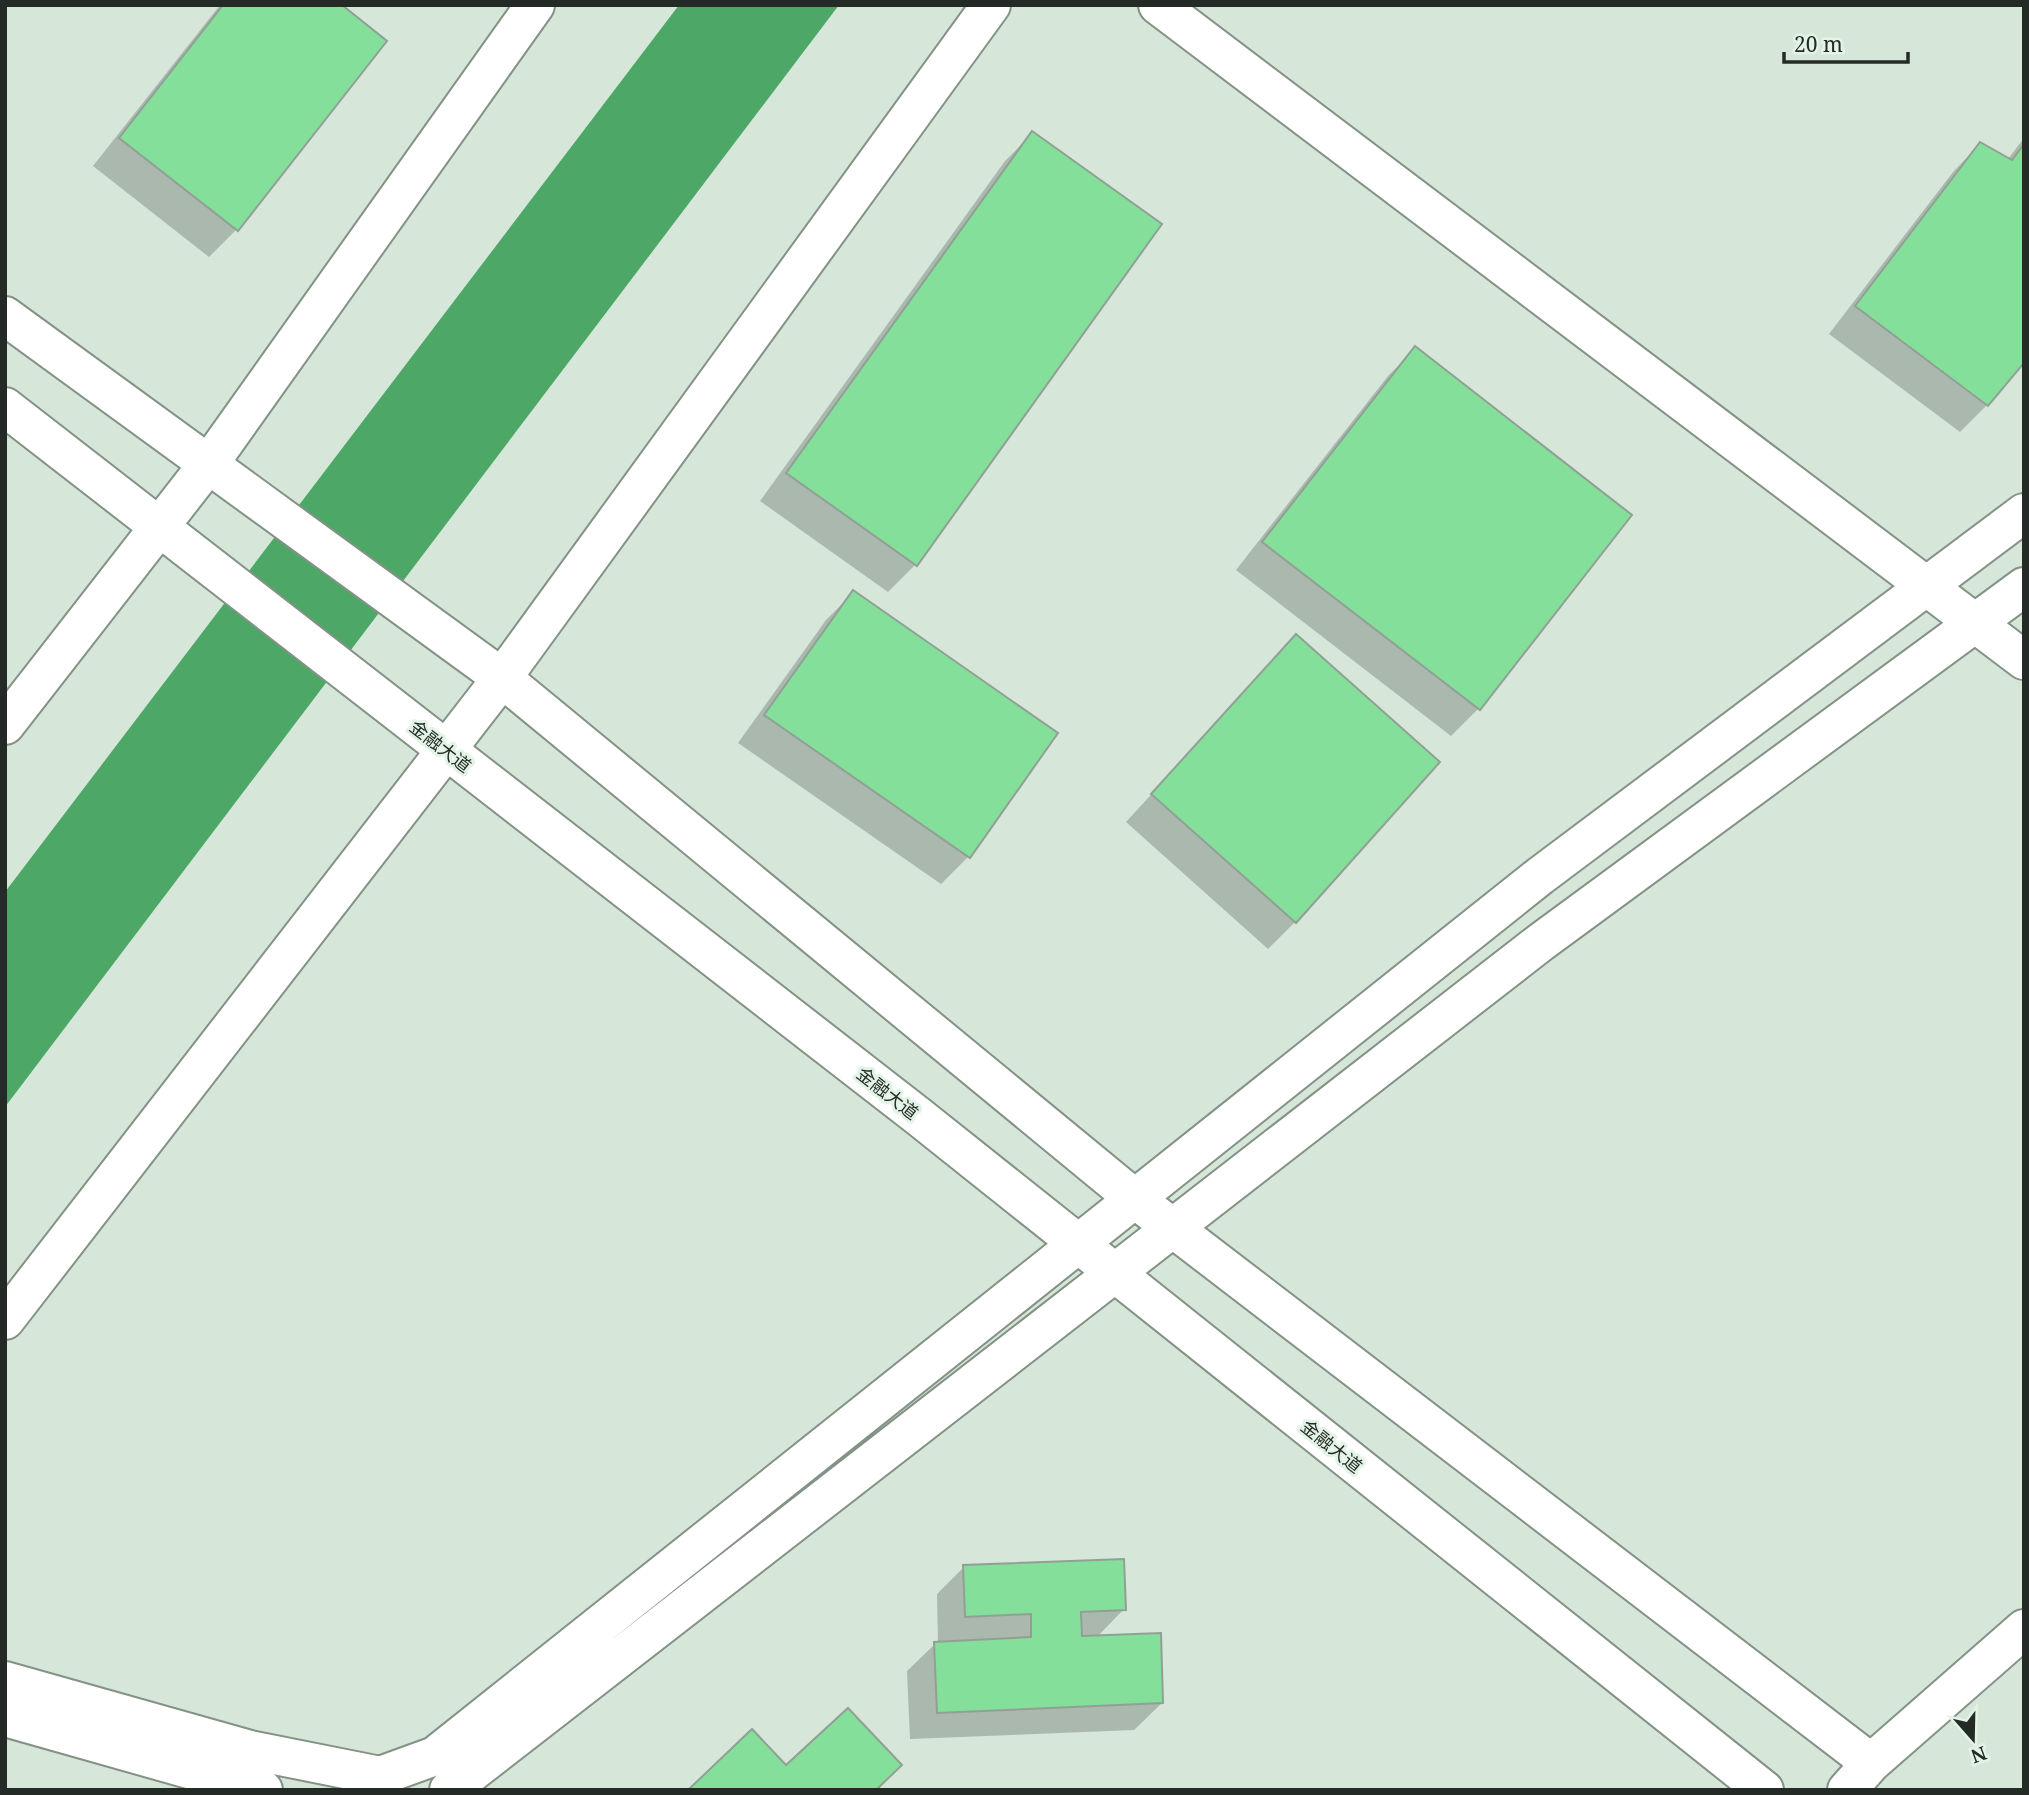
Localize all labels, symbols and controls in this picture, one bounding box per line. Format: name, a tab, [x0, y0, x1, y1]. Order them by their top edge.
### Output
scale bar	[1784, 21, 1908, 65]
text: 20 m	[1794, 30, 1843, 58]
street label: 金融大道	[405, 714, 477, 778]
street label: 金融大道	[852, 1061, 924, 1125]
street label: 金融大道	[1296, 1414, 1368, 1478]
north arrow	[1938, 1704, 2008, 1774]
text: N	[1967, 1740, 1990, 1770]

